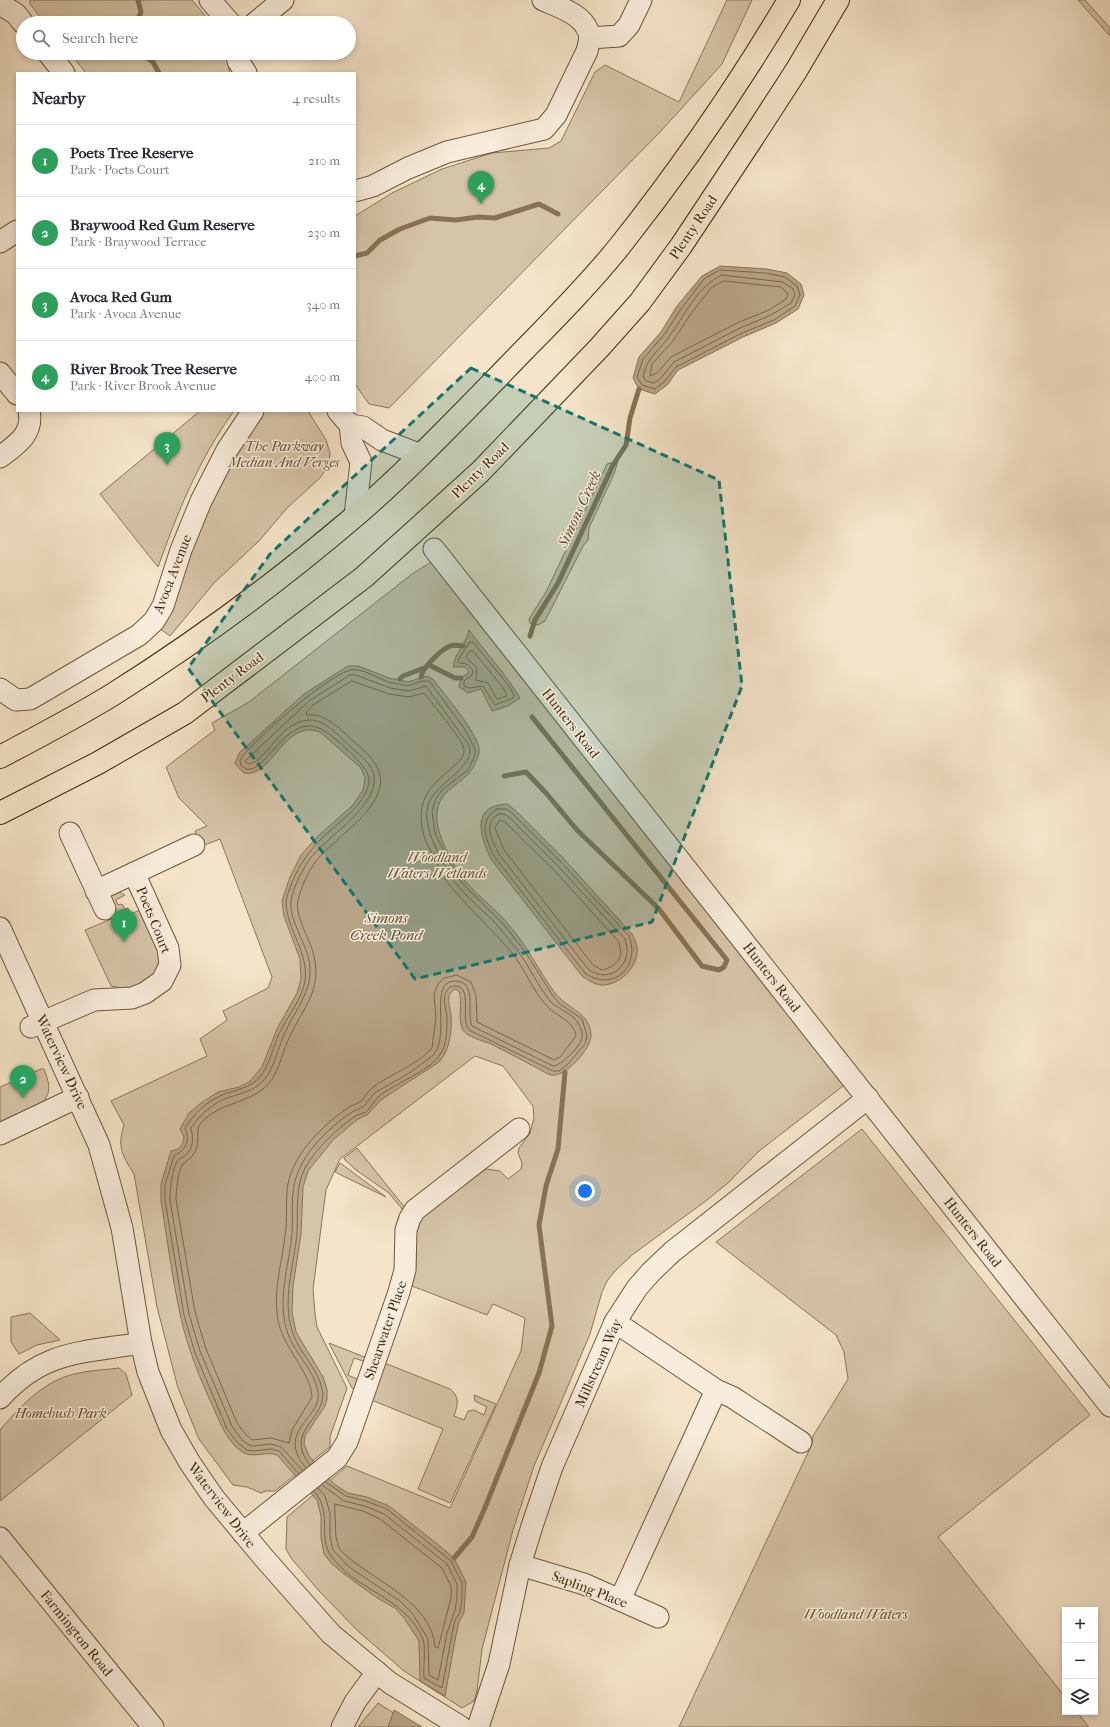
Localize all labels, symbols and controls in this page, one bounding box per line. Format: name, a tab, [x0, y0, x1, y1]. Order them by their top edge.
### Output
search box	[16, 16, 356, 60]
icon: search	[30, 27, 52, 49]
text: Search here	[62, 29, 138, 47]
text: Nearby	[32, 88, 86, 108]
text: 4 results	[293, 91, 340, 106]
text: Poets Tree Reserve	[70, 144, 193, 162]
text: 1	[43, 153, 47, 168]
text: 210 m	[308, 153, 340, 168]
text: Park · Poets Court	[70, 162, 170, 177]
pin: 4	[468, 171, 494, 204]
street label: Plenty Road	[666, 192, 721, 263]
text: Braywood Red Gum Reserve	[70, 216, 255, 234]
text: 2	[42, 225, 48, 240]
text: 230 m	[307, 225, 340, 240]
text: Park · Braywood Terrace	[70, 234, 207, 249]
text: Avoca Red Gum	[70, 288, 172, 306]
text: 3	[42, 297, 48, 312]
text: 340 m	[306, 297, 340, 312]
text: Park · Avoca Avenue	[70, 306, 182, 321]
text: River Brook Tree Reserve	[70, 360, 237, 378]
text: 4	[41, 369, 49, 384]
text: 400 m	[304, 369, 340, 384]
text: Park · River Brook Avenue	[70, 378, 217, 393]
pin: 3	[154, 432, 180, 465]
park label: The Parkway Median And Verges	[228, 438, 340, 471]
street label: Plenty Road	[448, 438, 513, 502]
water label: Simons Creek	[553, 467, 605, 551]
street label: Avoca Avenue	[149, 532, 195, 617]
street label: Plenty Road	[198, 648, 267, 706]
street label: Hunters Road	[538, 685, 603, 762]
park label: Woodland Waters Wetlands	[387, 849, 487, 882]
street label: Poets Court	[132, 884, 175, 956]
pin: 1	[111, 909, 137, 942]
water label: Simons Creek Pond	[350, 909, 425, 944]
street label: Hunters Road	[739, 939, 804, 1016]
street label: Waterview Drive	[32, 1011, 91, 1112]
pin: 2	[10, 1065, 36, 1098]
your location	[575, 1181, 595, 1201]
street label: Hunters Road	[940, 1194, 1005, 1271]
street label: Shearwater Place	[361, 1278, 410, 1382]
street label: Millstream Way	[571, 1316, 626, 1410]
park label: Homebush Park	[14, 1405, 107, 1422]
street label: Waterview Drive	[183, 1458, 259, 1551]
street label: Sapling Place	[550, 1567, 630, 1612]
street label: Farmington Road	[37, 1587, 117, 1680]
park label: Woodland Waters	[804, 1606, 909, 1623]
map controls	[1062, 1607, 1098, 1715]
button: +	[1062, 1607, 1098, 1643]
button: −	[1062, 1643, 1098, 1679]
button: layers	[1062, 1679, 1098, 1715]

